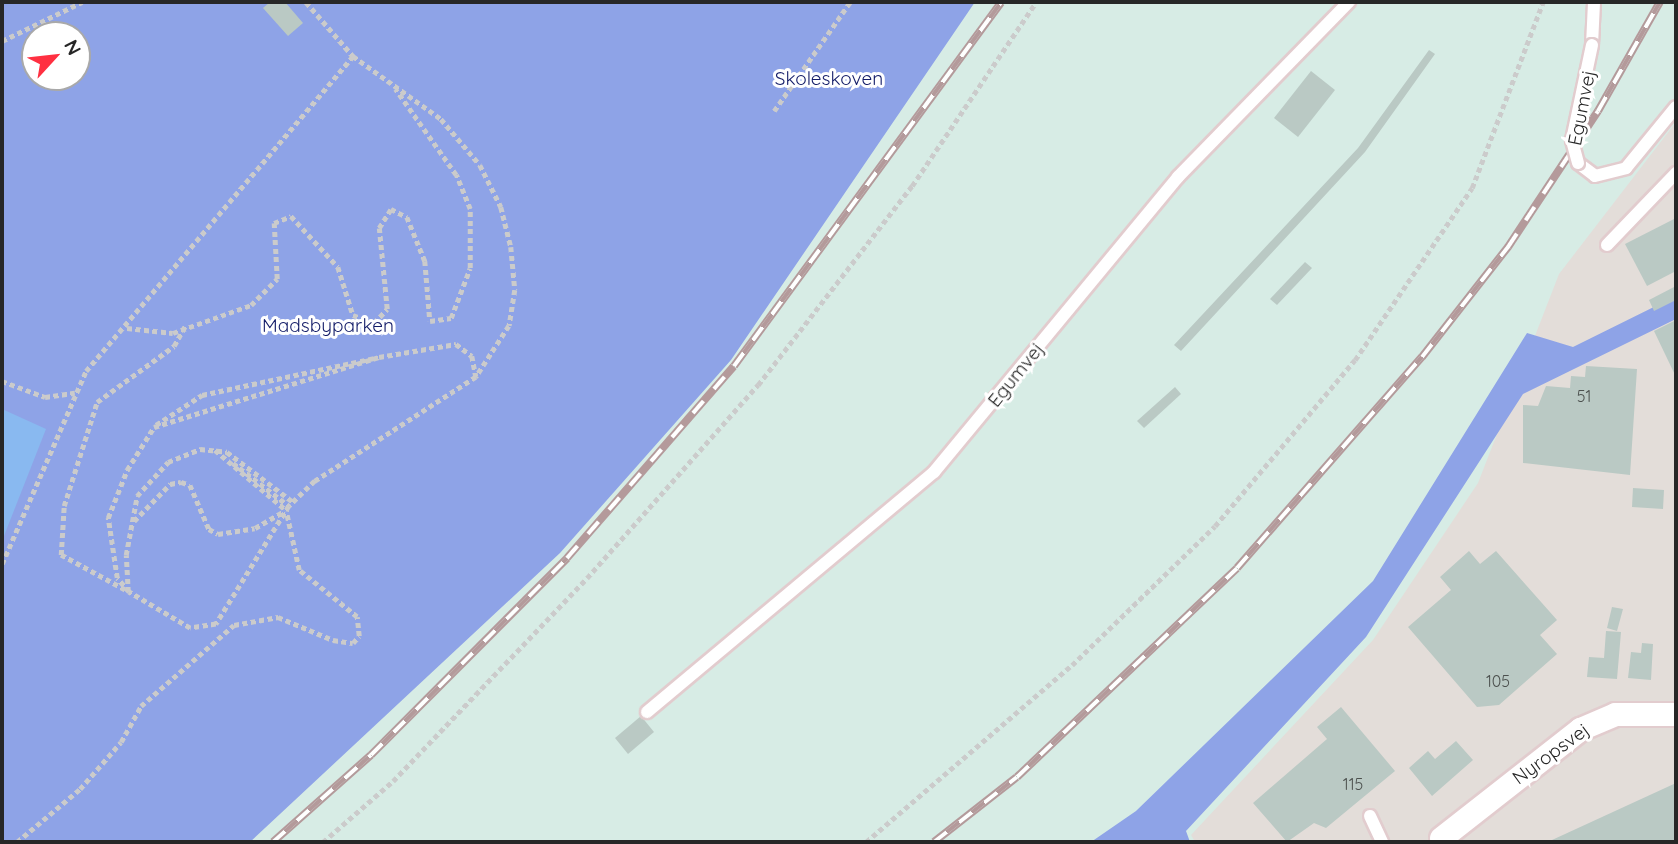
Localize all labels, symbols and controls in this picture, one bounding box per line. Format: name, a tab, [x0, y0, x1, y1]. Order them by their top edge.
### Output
north arrow	[21, 21, 91, 91]
text: N	[59, 36, 87, 59]
park label: Skoleskoven	[775, 68, 883, 90]
street label: Egumvej	[1564, 68, 1600, 148]
park label: Madsbyparken	[262, 315, 394, 337]
street label: Egumvej	[983, 338, 1049, 412]
house number: 51	[1577, 386, 1591, 406]
house number: 105	[1486, 671, 1510, 691]
street label: Nyropsvej	[1508, 719, 1594, 789]
house number: 115	[1343, 774, 1363, 794]

